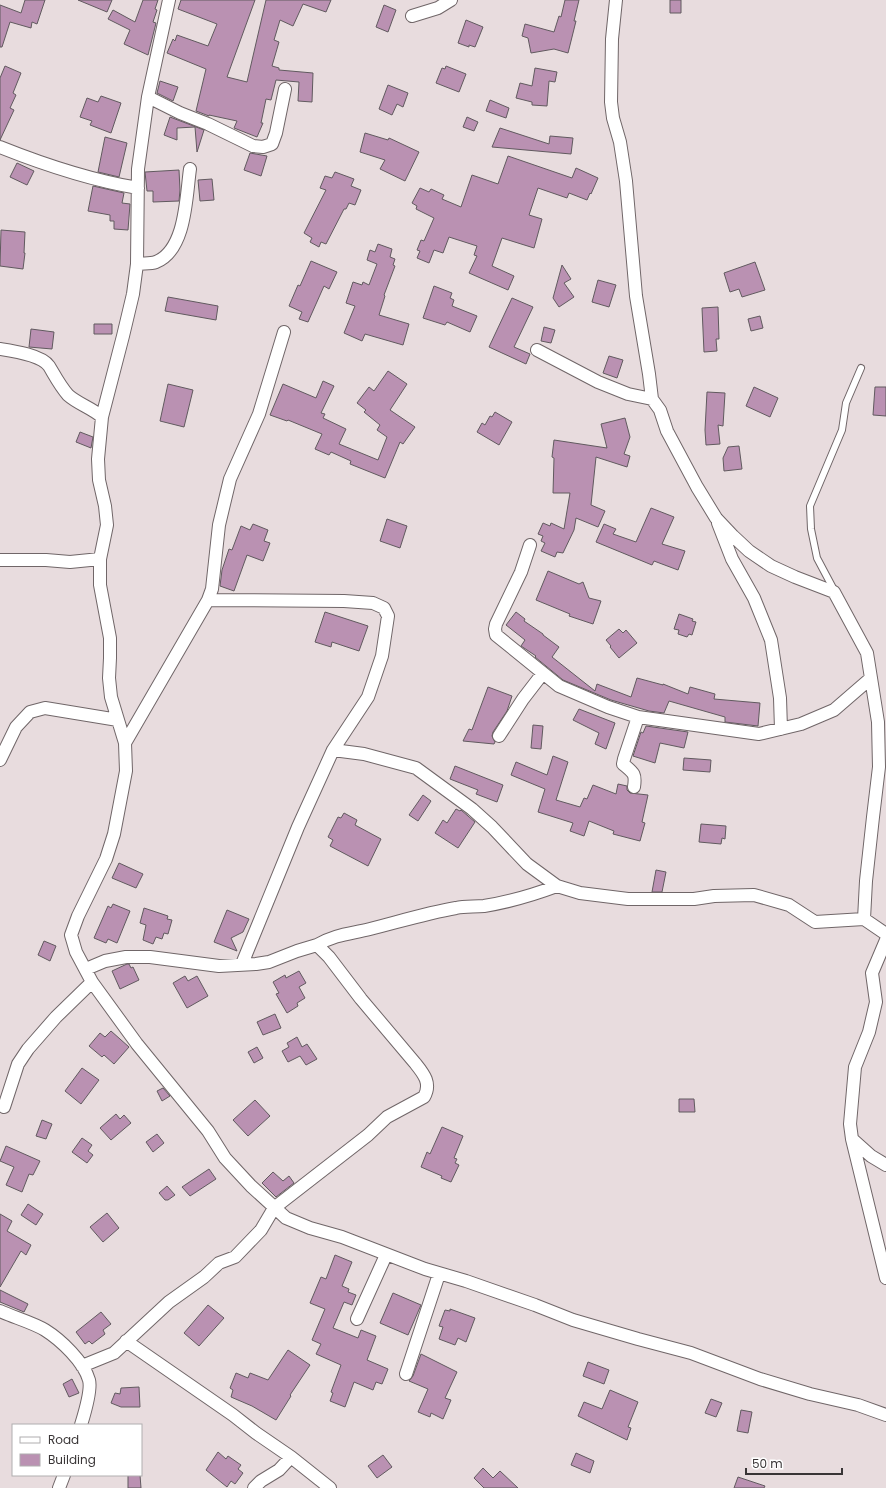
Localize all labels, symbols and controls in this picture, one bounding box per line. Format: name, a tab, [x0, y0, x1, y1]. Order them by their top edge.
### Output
legend	[12, 1424, 142, 1476]
text: Road	[48, 1431, 79, 1448]
scale bar	[746, 1450, 842, 1476]
text: Building	[48, 1451, 96, 1468]
text: 50 m	[752, 1455, 783, 1472]

